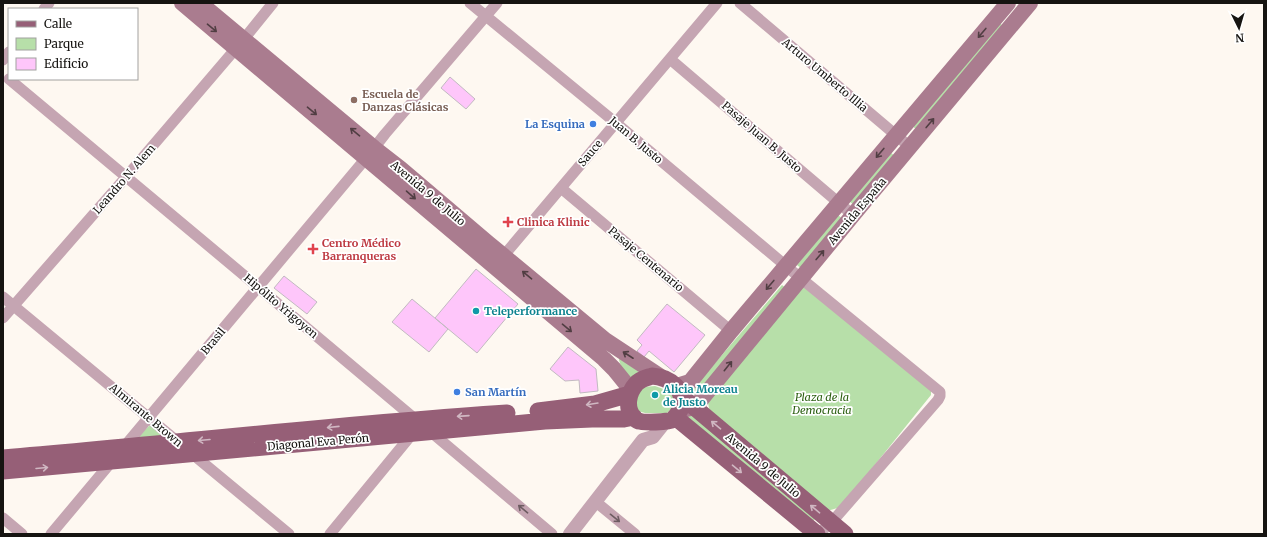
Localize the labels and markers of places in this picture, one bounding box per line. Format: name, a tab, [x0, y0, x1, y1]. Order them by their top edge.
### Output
place label: Escuela de Danzas Clásicas	[362, 87, 449, 114]
marker: Escuela de Danzas Clásicas	[349, 95, 359, 105]
place label: La Esquina	[525, 117, 585, 131]
marker: La Esquina	[588, 119, 598, 129]
place label: Clinica Klinic	[517, 215, 590, 229]
marker: Clinica Klinic	[502, 216, 514, 228]
place label: Centro Médico Barranqueras	[322, 236, 401, 263]
marker: Centro Médico Barranqueras	[307, 243, 319, 255]
place label: Teleperformance	[484, 304, 577, 318]
marker: Teleperformance	[471, 306, 481, 316]
place label: Alicia Moreau de Justo	[662, 382, 738, 409]
place label: San Martín	[465, 385, 527, 399]
marker: San Martín	[452, 387, 462, 397]
marker: Alicia Moreau de Justo	[650, 390, 660, 400]

